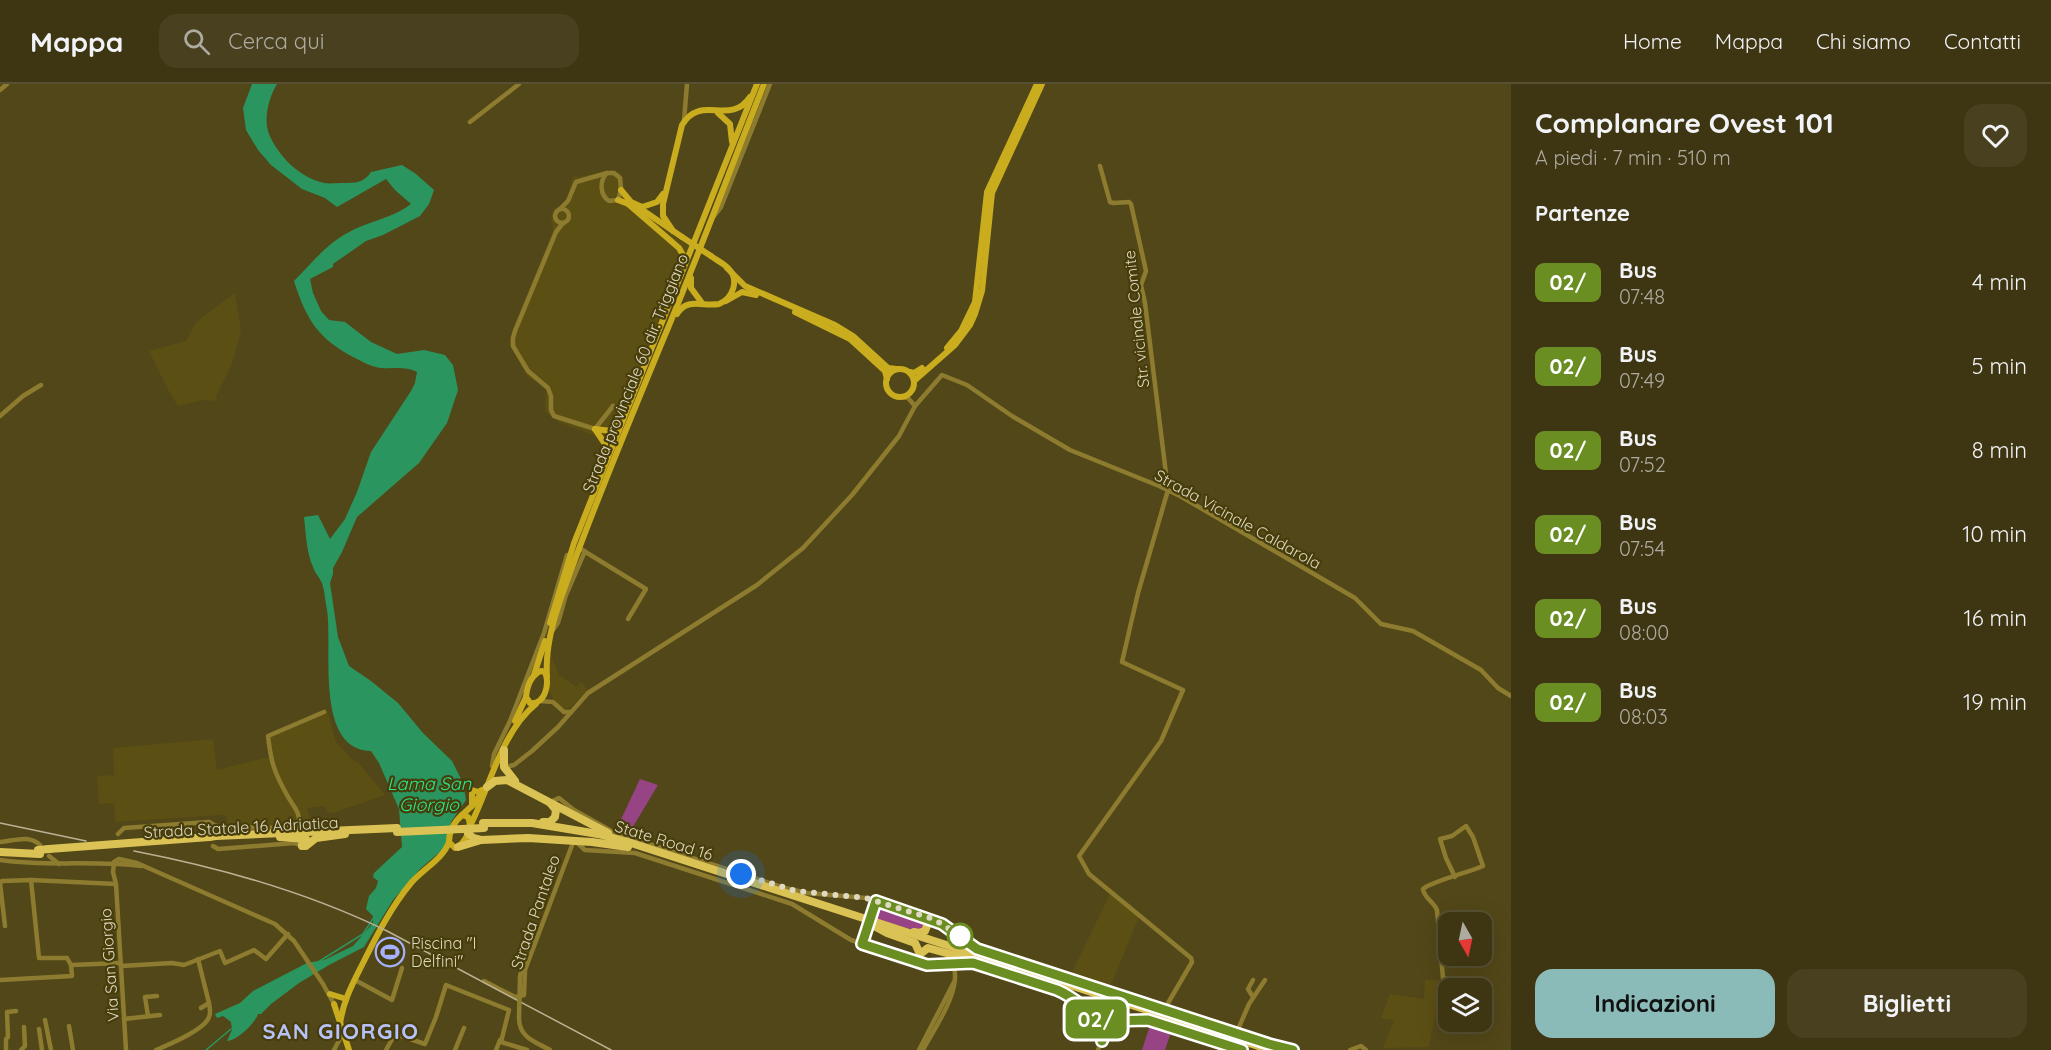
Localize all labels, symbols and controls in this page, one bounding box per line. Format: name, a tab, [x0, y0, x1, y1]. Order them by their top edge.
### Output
search box	[159, 14, 579, 68]
text: Mappa	[30, 24, 123, 59]
icon: search	[180, 25, 213, 58]
text: Cerca qui	[228, 27, 324, 55]
text: Home	[1623, 28, 1682, 54]
text: Mappa	[1715, 28, 1783, 54]
text: Chi siamo	[1816, 28, 1911, 54]
text: Contatti	[1944, 28, 2021, 54]
button: heart	[1964, 104, 2027, 167]
text: Complanare Ovest 101	[1535, 105, 1834, 140]
text: A piedi · 7 min · 510 m	[1535, 145, 1731, 170]
text: Partenze	[1535, 199, 1630, 227]
street label: Str. vicinale Comite	[1119, 249, 1153, 389]
street label: Strada provinciale 60 dir. Triggiano	[578, 251, 692, 495]
text: Bus	[1619, 256, 1657, 284]
text: 4 min	[1972, 268, 2027, 296]
text: 02/	[1550, 269, 1586, 295]
text: 07:48	[1619, 284, 1665, 309]
text: Bus	[1619, 340, 1657, 368]
text: 5 min	[1972, 352, 2027, 380]
text: 02/	[1550, 353, 1586, 379]
text: 07:49	[1619, 368, 1665, 393]
text: Bus	[1619, 424, 1657, 452]
text: 8 min	[1972, 436, 2027, 464]
text: 02/	[1550, 437, 1586, 463]
text: 07:52	[1619, 452, 1666, 477]
street label: Strada Vicinale Caldarola	[1151, 465, 1325, 573]
text: Bus	[1619, 508, 1657, 536]
text: 10 min	[1962, 520, 2027, 548]
text: 02/	[1550, 521, 1586, 547]
text: 07:54	[1619, 536, 1665, 561]
text: Bus	[1619, 592, 1657, 620]
text: 16 min	[1964, 604, 2027, 632]
text: 02/	[1550, 605, 1586, 631]
text: 08:00	[1619, 620, 1669, 645]
text: Bus	[1619, 676, 1657, 704]
text: 19 min	[1963, 688, 2027, 716]
text: 02/	[1550, 689, 1586, 715]
text: 08:03	[1619, 704, 1668, 729]
water label: Lama San Giorgio	[387, 772, 472, 816]
street label: Strada Statale 16 Adriatica	[143, 812, 339, 842]
street label: State Road 16	[613, 816, 716, 865]
street label: Strada Pantaleo	[506, 852, 564, 972]
your location	[726, 859, 756, 889]
street label: Via San Giorgio	[95, 908, 123, 1022]
north arrow	[1438, 912, 1492, 966]
map controls	[1438, 912, 1492, 1032]
unlabelled marker	[947, 923, 973, 949]
place label: Piscina "I Delfini"	[411, 933, 477, 971]
sports icon: Piscina "I Delfini"	[374, 936, 406, 968]
button: Indicazioni	[1535, 969, 1775, 1038]
button: Biglietti	[1787, 969, 2027, 1038]
button: layers	[1438, 978, 1492, 1032]
line badge: 02/	[1062, 1000, 1130, 1038]
text: 02/	[1078, 1006, 1114, 1032]
district label: SAN GIORGIO	[262, 1017, 420, 1045]

